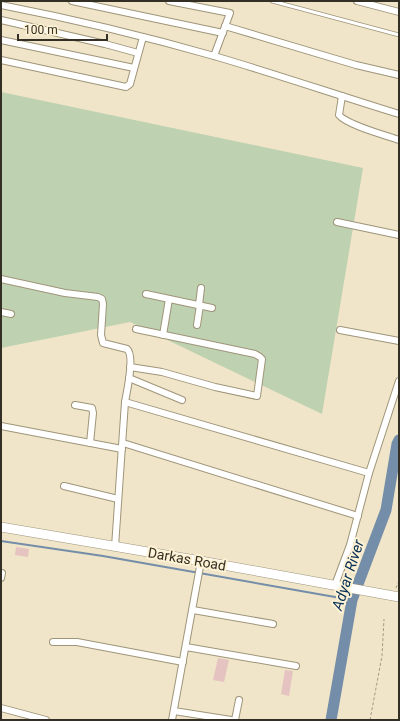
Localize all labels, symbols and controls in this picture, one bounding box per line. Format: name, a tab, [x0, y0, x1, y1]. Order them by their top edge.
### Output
scale bar	[18, 16, 107, 42]
text: 100 m	[24, 23, 58, 37]
water label: Adyar River	[328, 536, 368, 613]
street label: Darkas Road	[147, 544, 227, 574]

